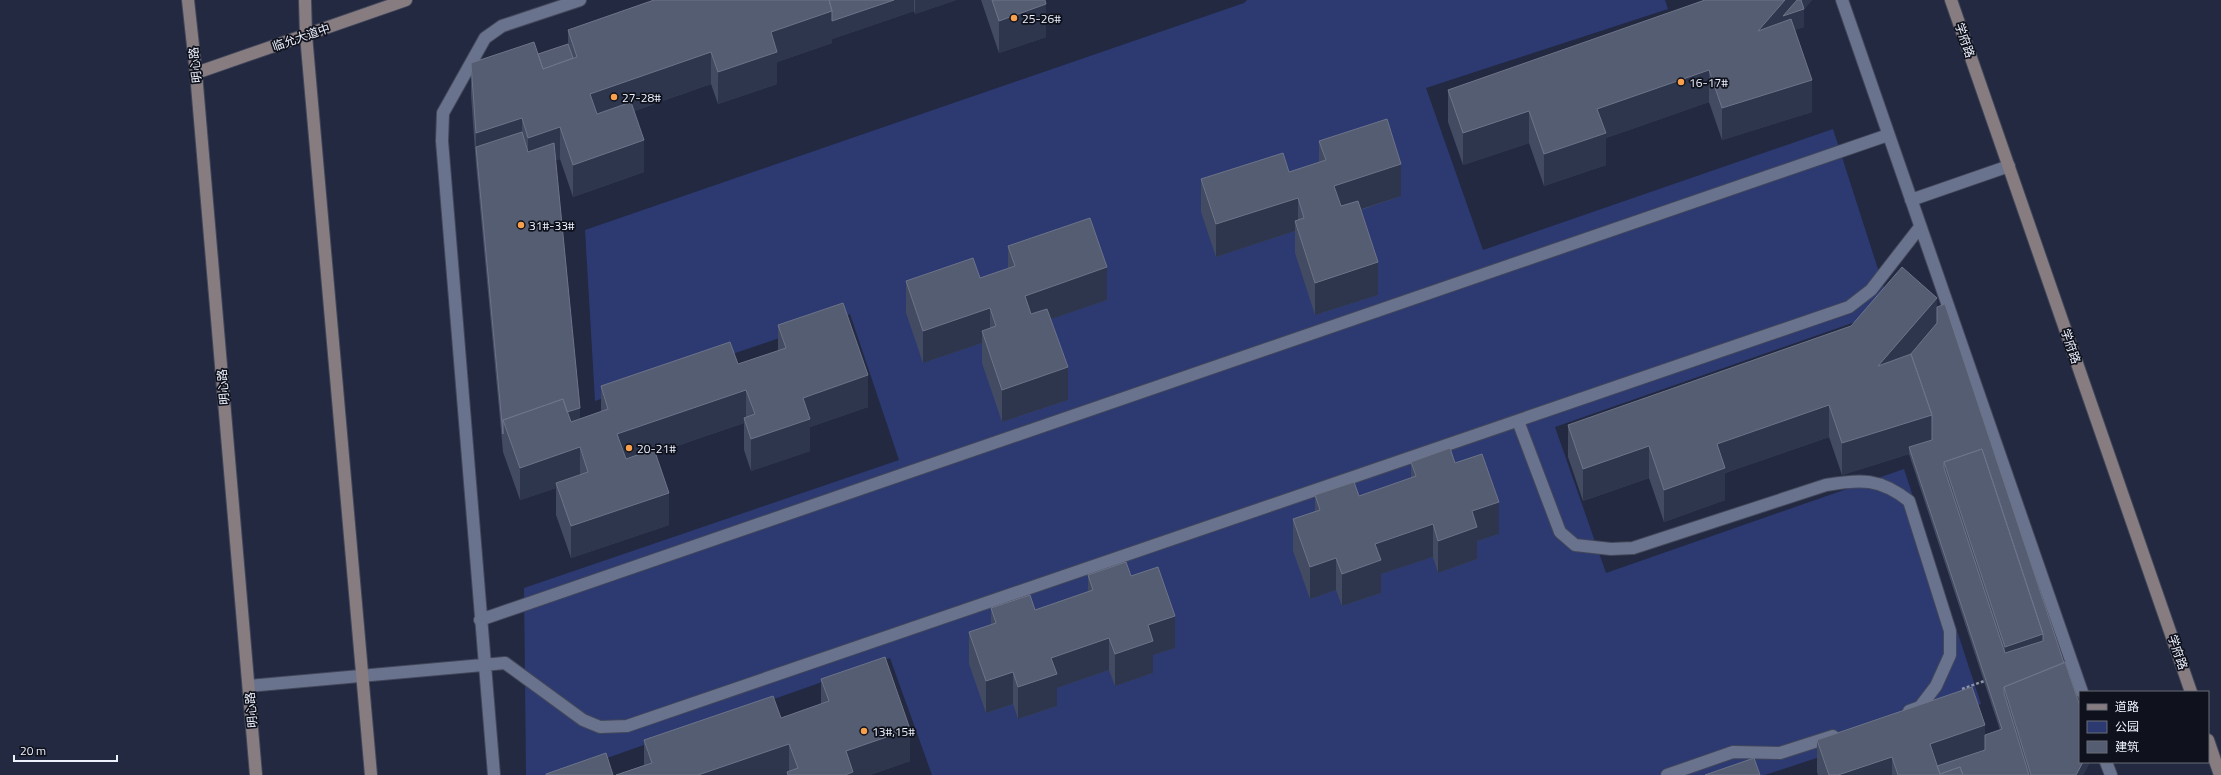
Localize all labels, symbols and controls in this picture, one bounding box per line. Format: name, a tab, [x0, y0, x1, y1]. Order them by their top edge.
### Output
place label: 25-26#	[1022, 9, 1061, 28]
marker: 25-26#	[1009, 13, 1019, 23]
street label: 临允大道中	[270, 18, 332, 56]
street label: 学府路	[1950, 20, 1980, 60]
street label: 明心路	[184, 46, 206, 84]
place label: 16-17#	[1689, 73, 1728, 92]
marker: 16-17#	[1676, 77, 1686, 87]
place label: 27-28#	[622, 88, 661, 107]
marker: 27-28#	[609, 92, 619, 102]
place label: 31#-33#	[529, 216, 575, 235]
marker: 31#-33#	[516, 220, 526, 230]
street label: 学府路	[2056, 326, 2086, 366]
street label: 明心路	[212, 368, 234, 406]
place label: 20-21#	[637, 439, 676, 458]
marker: 20-21#	[624, 443, 634, 453]
street label: 学府路	[2163, 632, 2193, 672]
street label: 明心路	[240, 691, 262, 729]
legend	[2079, 691, 2209, 763]
text: 道路	[2115, 697, 2139, 716]
text: 公园	[2115, 717, 2139, 736]
place label: 13#,15#	[872, 722, 915, 741]
marker: 13#,15#	[859, 726, 869, 736]
scale bar	[14, 737, 117, 763]
text: 建筑	[2115, 737, 2139, 756]
text: 20 m	[20, 741, 46, 760]

